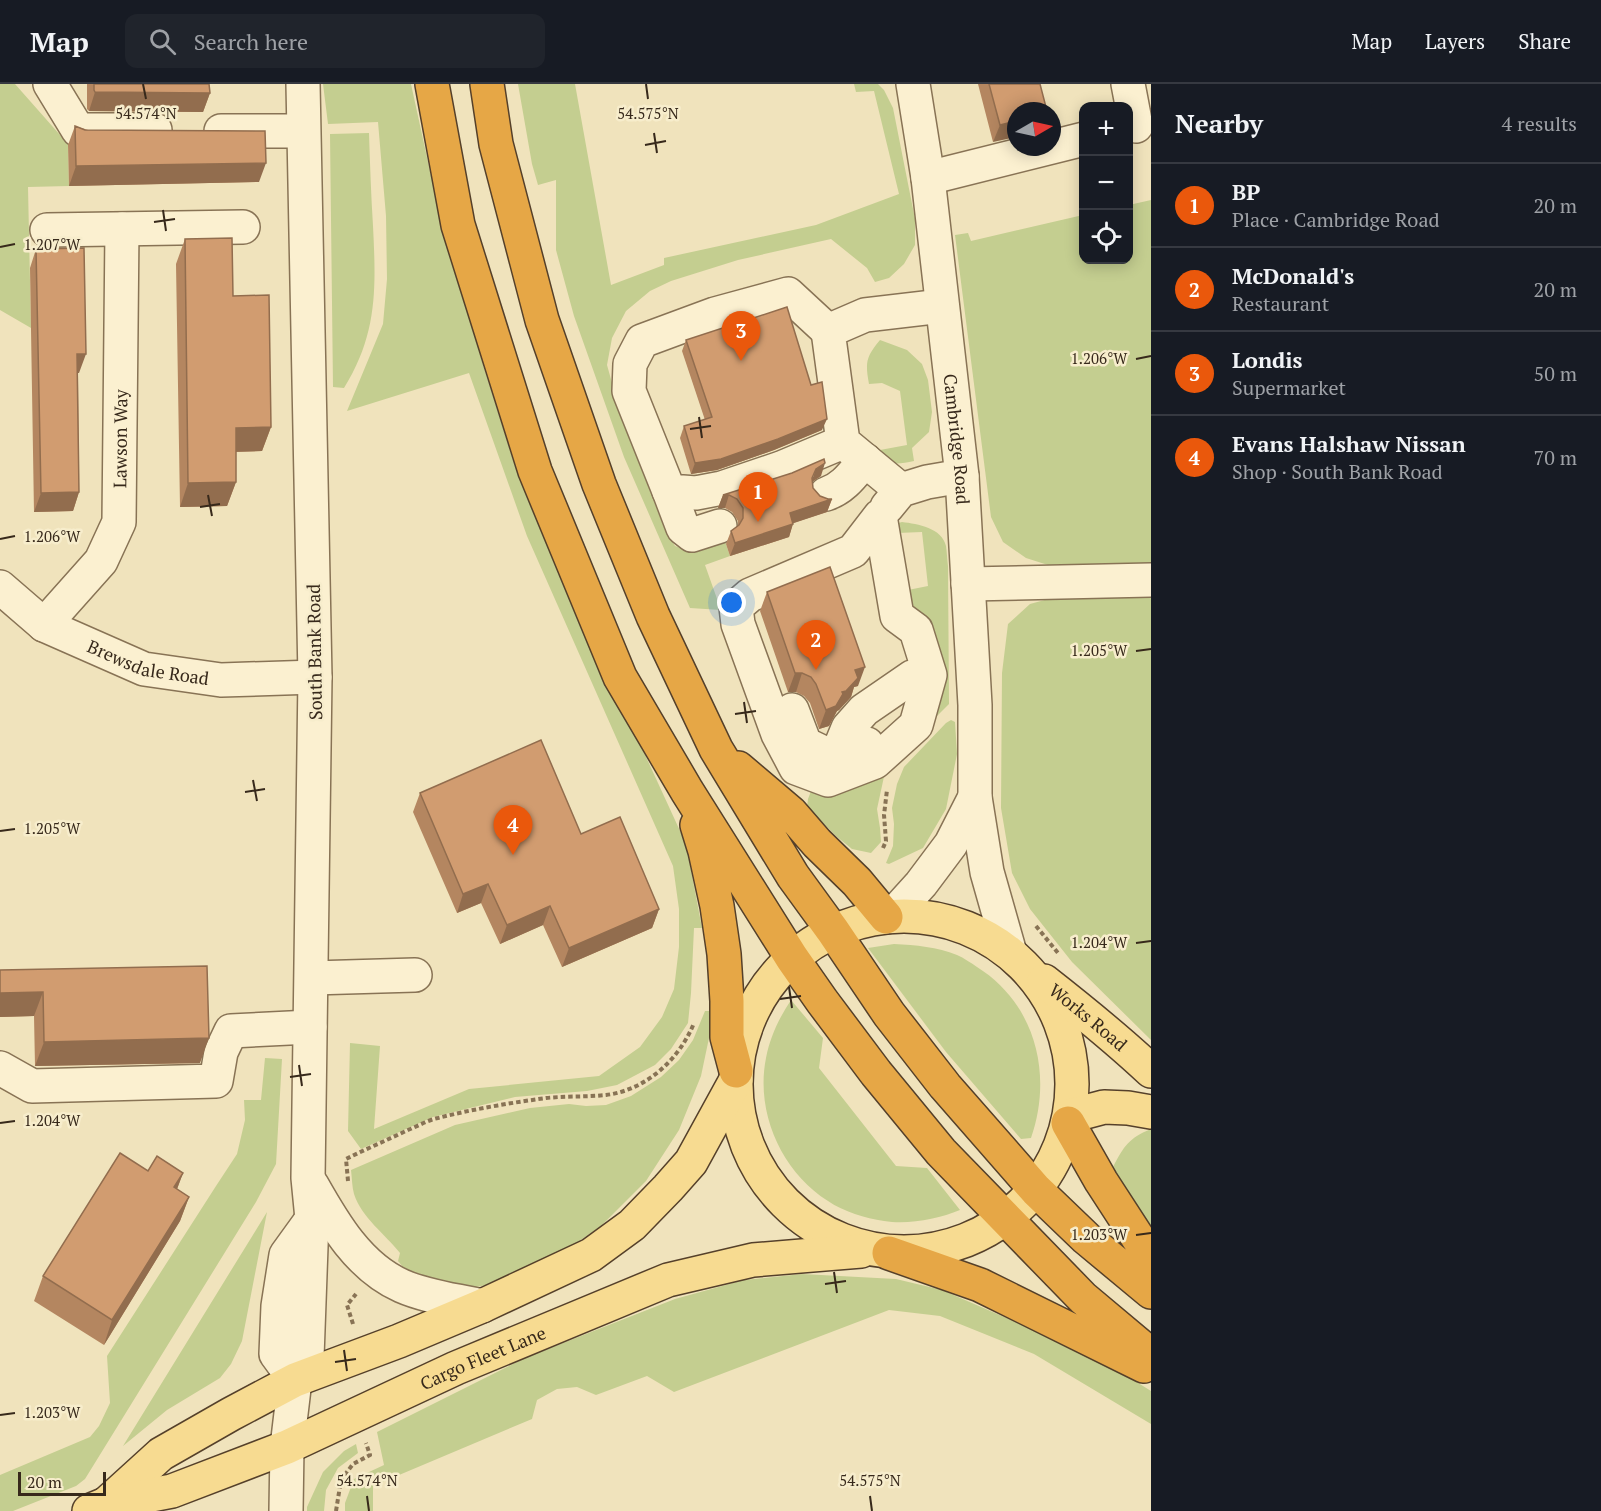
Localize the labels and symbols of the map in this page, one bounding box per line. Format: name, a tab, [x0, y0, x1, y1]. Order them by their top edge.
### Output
north arrow	[1007, 102, 1061, 156]
text: 54.574°N	[115, 103, 177, 123]
text: 54.575°N	[617, 103, 679, 123]
text: 1.207°W	[24, 234, 81, 254]
pin: 3	[722, 312, 760, 361]
text: 1.206°W	[1071, 348, 1128, 368]
street label: Cambridge Road	[938, 372, 976, 505]
street label: Lawson Way	[107, 388, 132, 488]
pin: 1	[738, 472, 777, 522]
text: 1.206°W	[24, 526, 81, 546]
street label: South Bank Road	[301, 584, 327, 720]
your location	[717, 588, 746, 617]
pin: 2	[796, 620, 836, 670]
street label: Brewsdale Road	[84, 634, 211, 690]
text: 1.205°W	[1071, 640, 1128, 660]
pin: 4	[494, 806, 532, 855]
text: 1.205°W	[24, 818, 81, 838]
text: 1.204°W	[1071, 932, 1128, 952]
street label: Works Road	[1044, 978, 1132, 1056]
text: 1.204°W	[24, 1110, 81, 1130]
text: 1.203°W	[1071, 1224, 1128, 1244]
street label: Cargo Fleet Lane	[416, 1320, 549, 1395]
text: 1.203°W	[24, 1402, 81, 1422]
scale bar	[18, 1469, 106, 1496]
text: 54.574°N	[336, 1470, 398, 1490]
text: 54.575°N	[839, 1470, 901, 1490]

